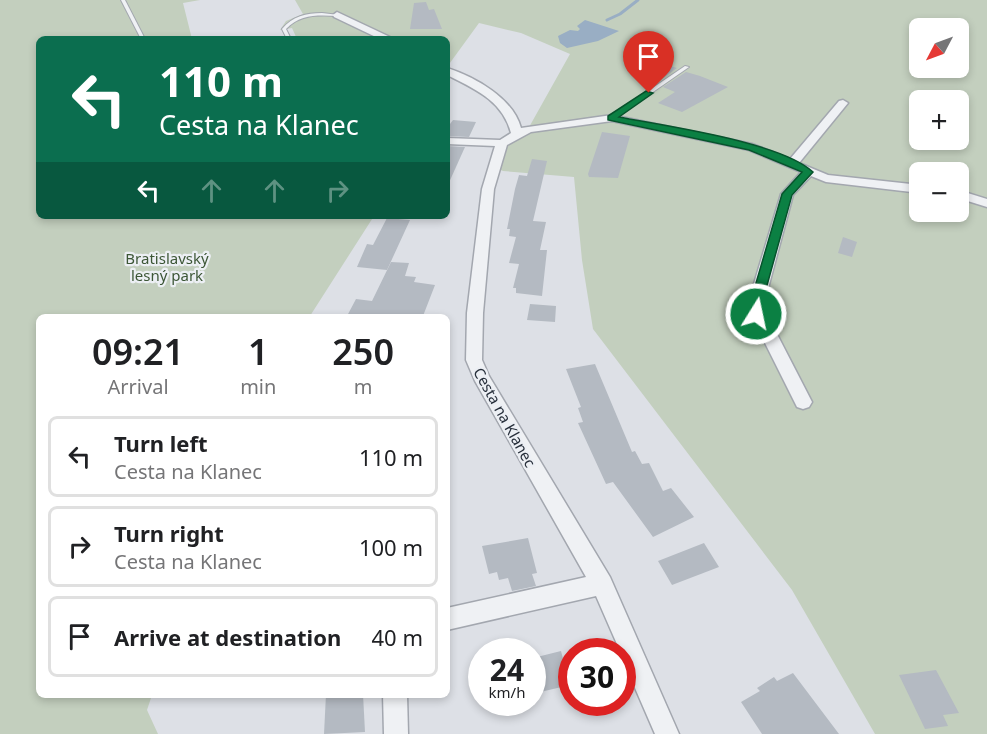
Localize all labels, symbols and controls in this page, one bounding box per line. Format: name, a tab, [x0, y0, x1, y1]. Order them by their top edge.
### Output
north arrow	[909, 18, 969, 78]
map controls	[909, 18, 969, 222]
pin	[623, 31, 674, 93]
icon: arrive	[632, 40, 665, 73]
text: 110 m	[159, 52, 283, 109]
icon: left	[60, 60, 138, 138]
button: +	[909, 90, 969, 150]
text: Cesta na Klanec	[159, 106, 359, 143]
button: −	[909, 162, 969, 222]
icon: left	[132, 174, 165, 207]
icon: ahead	[195, 174, 228, 207]
icon: ahead	[258, 174, 291, 207]
icon: right	[321, 174, 354, 207]
park label: Bratislavský lesný park	[125, 248, 209, 285]
position arrow	[724, 282, 788, 346]
text: 09:21	[92, 327, 184, 376]
text: 1	[248, 327, 269, 376]
text: 250	[332, 327, 394, 376]
street label: Cesta na Klanec	[469, 364, 541, 470]
text: Arrival	[108, 373, 169, 400]
text: min	[240, 373, 276, 400]
text: m	[354, 373, 373, 400]
text: Turn left	[114, 428, 208, 458]
icon: left	[63, 440, 96, 473]
text: 110 m	[359, 442, 423, 472]
text: Cesta na Klanec	[114, 458, 262, 485]
text: Turn right	[114, 518, 224, 548]
icon: right	[63, 530, 96, 563]
text: 100 m	[359, 532, 423, 562]
text: Cesta na Klanec	[114, 548, 262, 575]
icon: arrive	[63, 620, 96, 653]
text: Arrive at destination	[114, 622, 341, 652]
text: 40 m	[372, 622, 423, 652]
speed limit sign: 30	[558, 638, 636, 716]
text: 24	[490, 649, 524, 690]
text: km/h	[489, 682, 525, 702]

